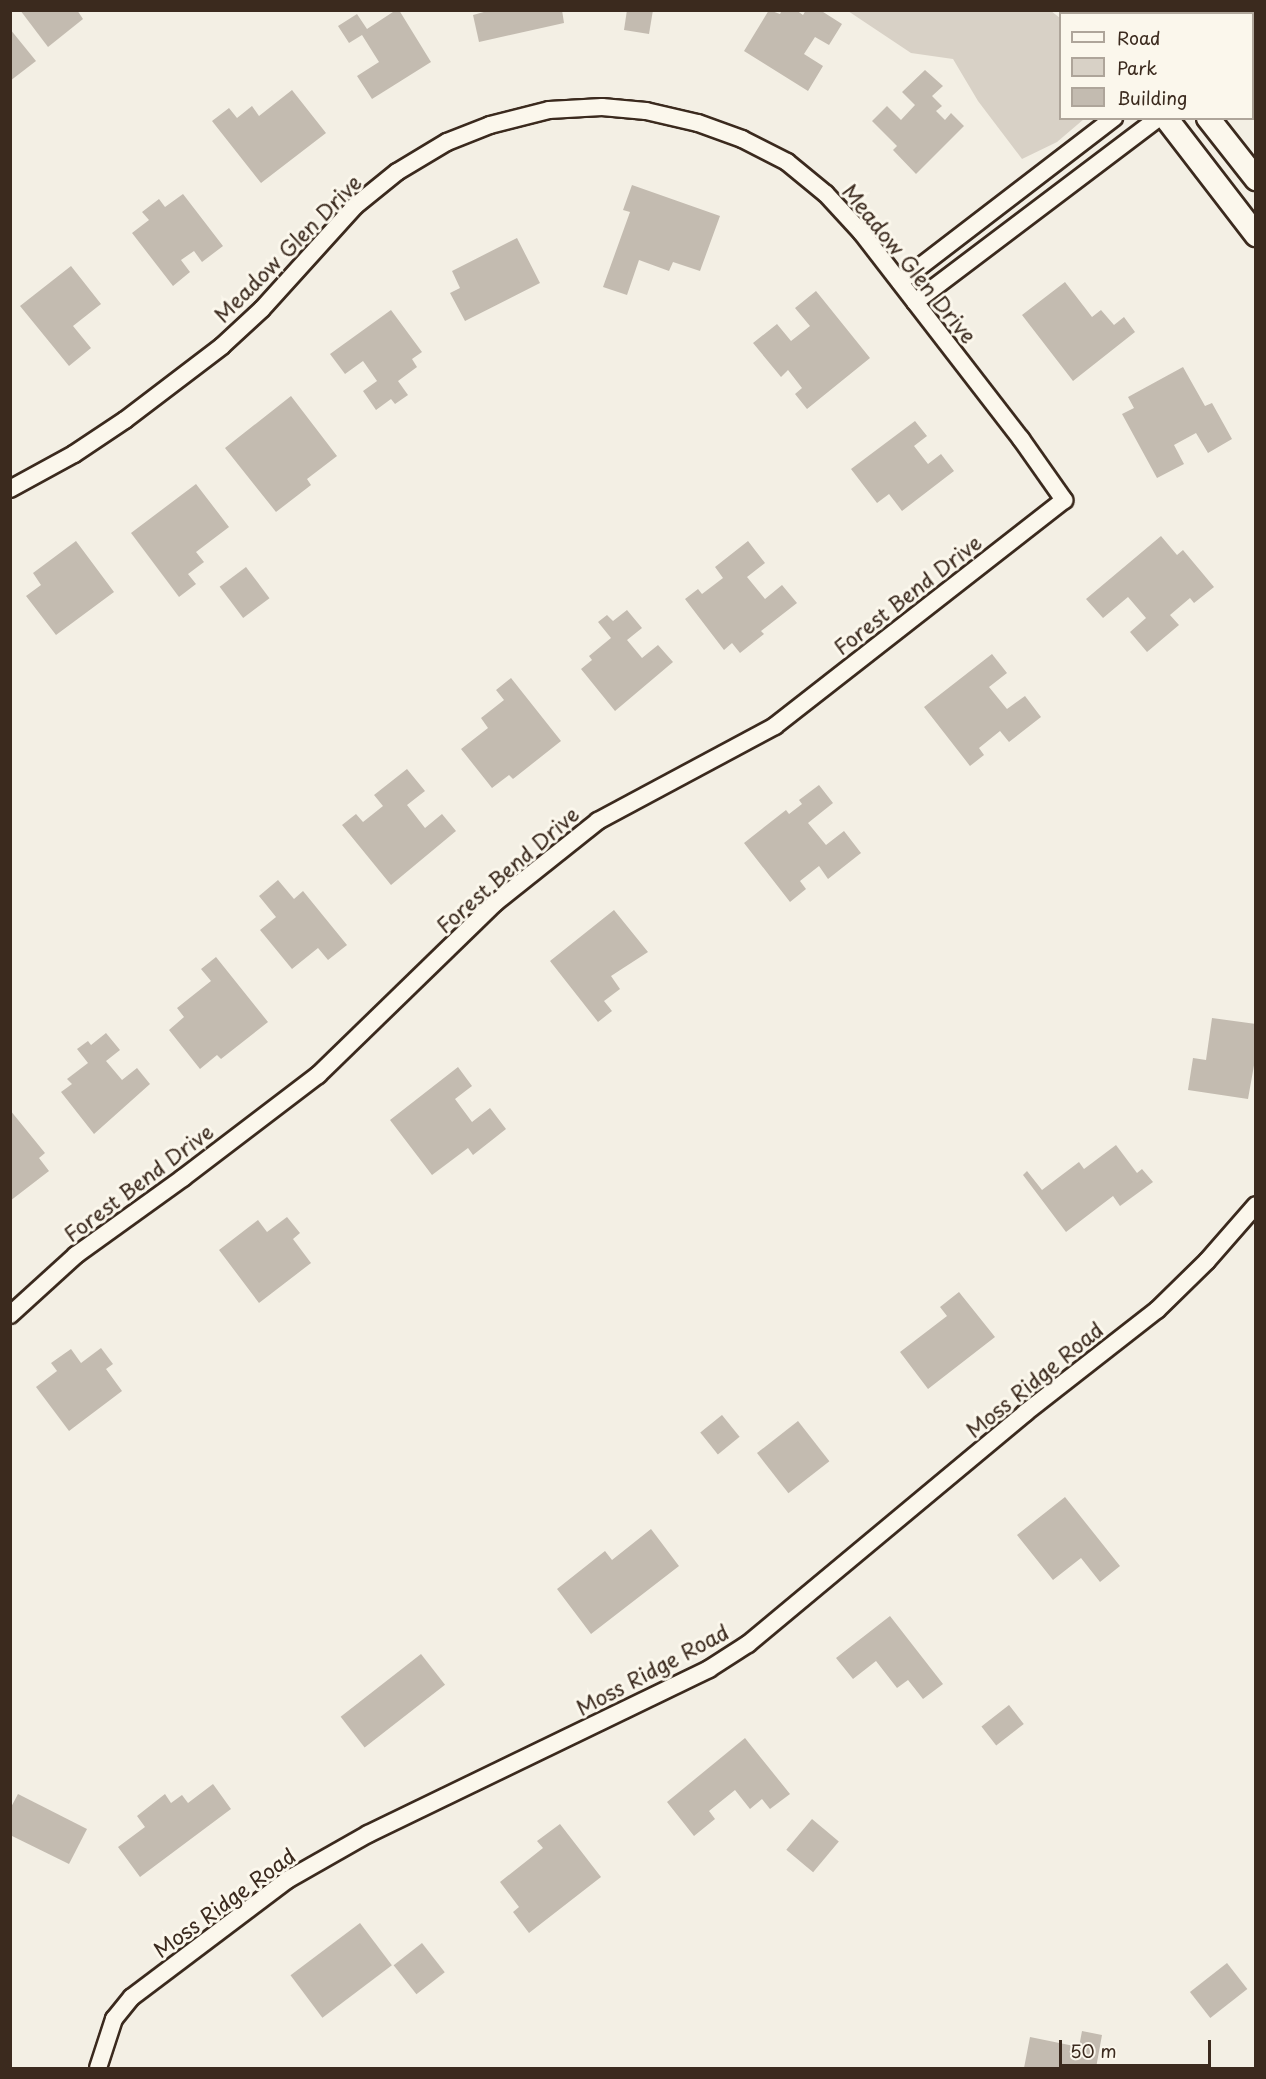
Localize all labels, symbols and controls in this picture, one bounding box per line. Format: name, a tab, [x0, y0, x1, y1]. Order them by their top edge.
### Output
legend	[1059, 12, 1254, 120]
text: Road	[1117, 24, 1161, 51]
text: Park	[1117, 54, 1157, 81]
text: Building	[1117, 84, 1187, 111]
street label: Meadow Glen Drive	[208, 169, 366, 327]
street label: Meadow Glen Drive	[838, 178, 982, 348]
street label: Forest Bend Drive	[828, 528, 986, 660]
street label: Forest Bend Drive	[431, 800, 583, 938]
street label: Forest Bend Drive	[58, 1118, 218, 1246]
street label: Moss Ridge Road	[960, 1316, 1108, 1442]
street label: Moss Ridge Road	[571, 1618, 733, 1720]
street label: Moss Ridge Road	[148, 1842, 300, 1962]
scale bar	[1062, 2028, 1214, 2066]
text: 50 m	[1070, 2037, 1117, 2064]

